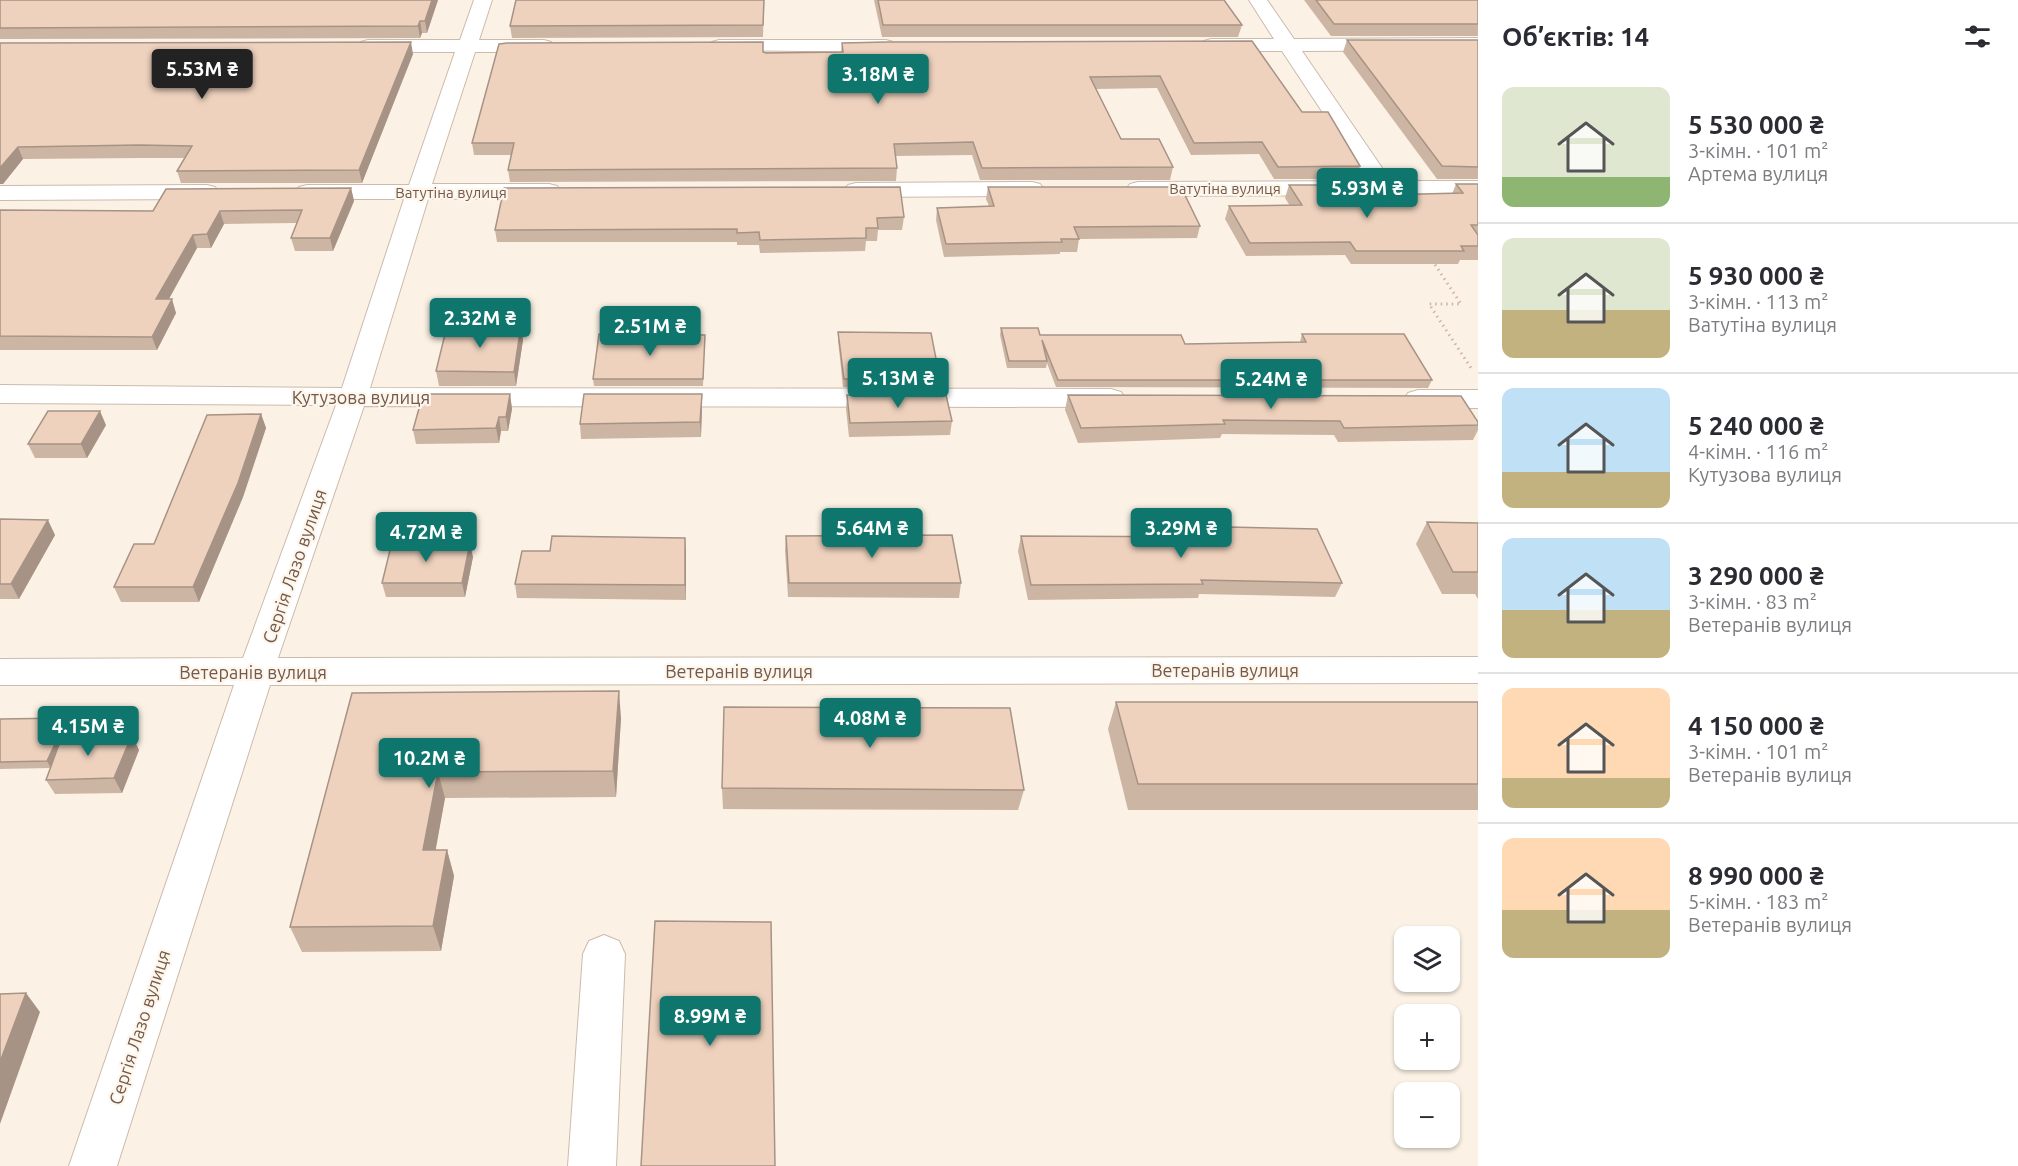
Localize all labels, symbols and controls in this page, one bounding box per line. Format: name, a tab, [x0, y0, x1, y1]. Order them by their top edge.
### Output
icon: filters	[1961, 20, 1994, 53]
text: Об’єктів: 14	[1502, 22, 1649, 51]
pin: 5.53M ₴	[147, 49, 257, 100]
pin: 3.18M ₴	[823, 54, 933, 105]
text: 5.53M ₴	[166, 57, 238, 80]
text: 3.18M ₴	[842, 62, 914, 85]
text: 5 530 000 ₴	[1688, 110, 1824, 139]
icon: home	[1550, 111, 1622, 183]
text: 3-кімн. · 101 m²	[1688, 139, 1828, 162]
text: Артема вулиця	[1688, 162, 1828, 185]
pin: 5.93M ₴	[1312, 168, 1422, 219]
text: 5.93M ₴	[1331, 176, 1403, 199]
street label: Ватутіна вулиця	[1169, 180, 1281, 197]
street label: Ватутіна вулиця	[395, 184, 507, 201]
text: 5 930 000 ₴	[1688, 261, 1824, 290]
icon: home	[1550, 262, 1622, 334]
text: 3-кімн. · 113 m²	[1688, 290, 1828, 313]
pin: 2.32M ₴	[425, 298, 535, 349]
text: 2.32M ₴	[444, 306, 516, 329]
pin: 2.51M ₴	[595, 306, 705, 357]
text: Ватутіна вулиця	[1688, 313, 1837, 336]
text: 2.51M ₴	[614, 314, 686, 337]
pin: 5.13M ₴	[843, 358, 953, 409]
pin: 5.24M ₴	[1216, 359, 1326, 410]
text: 5.13M ₴	[862, 366, 934, 389]
text: 5.24M ₴	[1235, 367, 1307, 390]
street label: Кутузова вулиця	[292, 387, 430, 407]
text: 5 240 000 ₴	[1688, 411, 1824, 440]
icon: home	[1550, 412, 1622, 484]
text: 4-кімн. · 116 m²	[1688, 440, 1828, 463]
text: Кутузова вулиця	[1688, 463, 1842, 486]
street label: Сергія Лазо вулиця	[258, 486, 330, 646]
pin: 5.64M ₴	[817, 508, 927, 559]
pin: 3.29M ₴	[1126, 508, 1236, 559]
pin: 4.72M ₴	[371, 512, 481, 563]
text: 5.64M ₴	[836, 516, 908, 539]
text: 3.29M ₴	[1145, 516, 1217, 539]
text: 4.72M ₴	[390, 520, 462, 543]
text: 3 290 000 ₴	[1688, 561, 1824, 590]
icon: home	[1550, 562, 1622, 634]
text: 3-кімн. · 83 m²	[1688, 590, 1817, 613]
text: Ветеранів вулиця	[1688, 613, 1852, 636]
street label: Ветеранів вулиця	[1151, 660, 1299, 680]
street label: Ветеранів вулиця	[665, 661, 813, 681]
street label: Ветеранів вулиця	[179, 662, 327, 682]
pin: 4.08M ₴	[815, 698, 925, 749]
pin: 4.15M ₴	[33, 706, 143, 757]
text: 4.08M ₴	[834, 706, 906, 729]
text: 4 150 000 ₴	[1688, 711, 1824, 740]
icon: home	[1550, 712, 1622, 784]
text: 4.15M ₴	[52, 714, 124, 737]
pin: 10.2M ₴	[374, 738, 484, 789]
text: 3-кімн. · 101 m²	[1688, 740, 1828, 763]
text: 10.2M ₴	[393, 746, 465, 769]
text: Ветеранів вулиця	[1688, 763, 1852, 786]
text: 8 990 000 ₴	[1688, 861, 1824, 890]
icon: home	[1550, 862, 1622, 934]
text: 5-кімн. · 183 m²	[1688, 890, 1828, 913]
text: Ветеранів вулиця	[1688, 913, 1852, 936]
map controls	[1394, 926, 1460, 1148]
button: layers	[1394, 926, 1460, 992]
street label: Сергія Лазо вулиця	[105, 947, 173, 1107]
pin: 8.99M ₴	[655, 996, 765, 1047]
text: 8.99M ₴	[674, 1004, 746, 1027]
button: +	[1394, 1004, 1460, 1070]
button: −	[1394, 1082, 1460, 1148]

